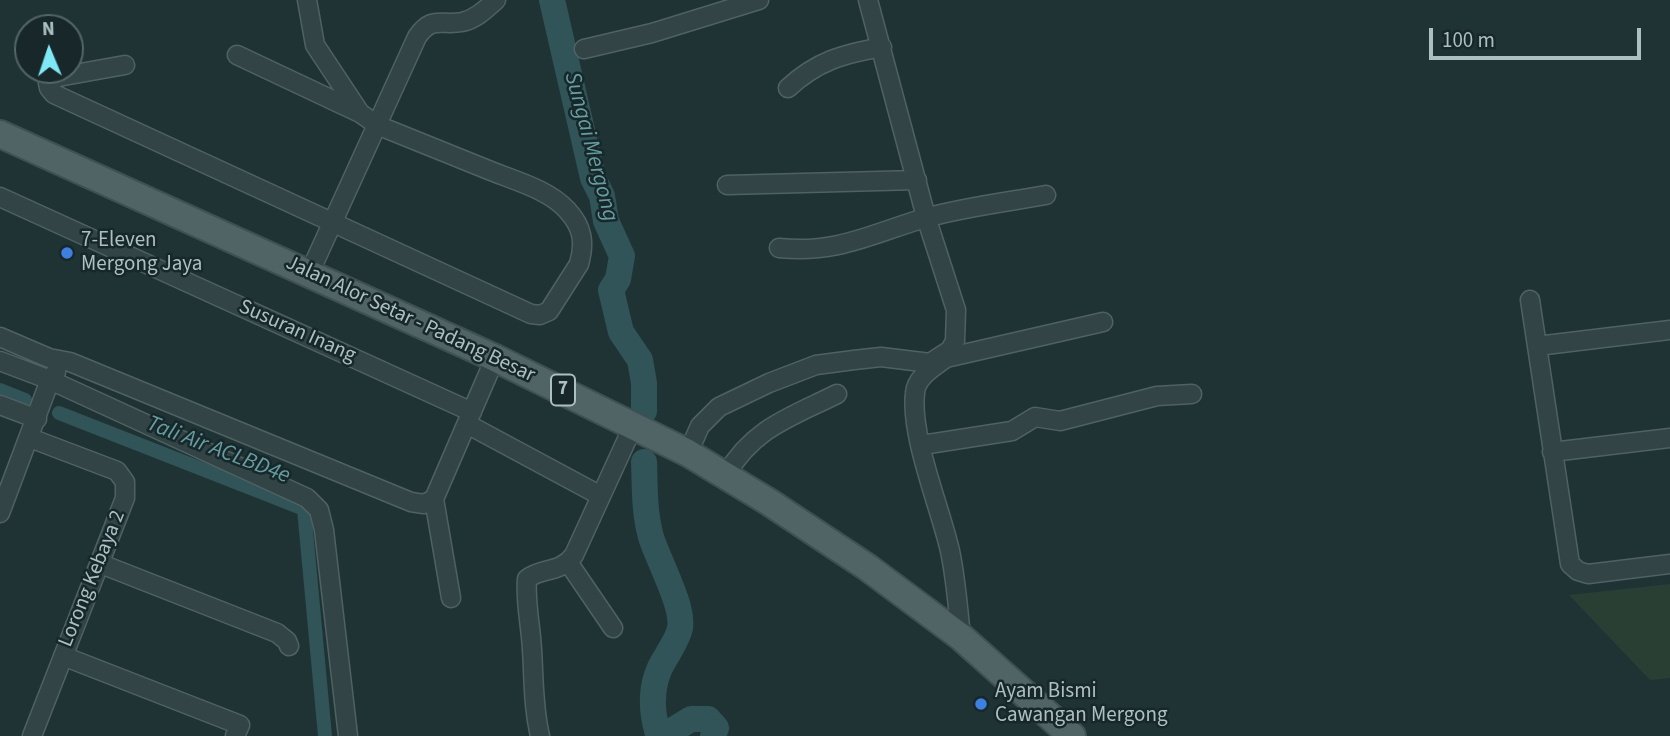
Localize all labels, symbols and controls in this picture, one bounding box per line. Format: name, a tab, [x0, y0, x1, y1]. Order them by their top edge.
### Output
north arrow	[14, 14, 84, 84]
scale bar	[1432, 14, 1644, 58]
text: N	[42, 16, 55, 43]
text: 100 m	[1442, 25, 1495, 55]
water label: Sungai Mergong	[557, 69, 623, 225]
place label: 7-Eleven Mergong Jaya	[81, 228, 202, 278]
marker: 7-Eleven Mergong Jaya	[59, 245, 75, 261]
street label: Jalan Alor Setar - Padang Besar	[281, 251, 539, 389]
street label: Susuran Inang	[235, 295, 359, 369]
road number: 7	[551, 374, 575, 406]
water label: Tali Air ACLBD4e	[142, 411, 294, 491]
street label: Lorong Kebaya 2	[54, 507, 132, 651]
place label: Ayam Bismi Cawangan Mergong	[995, 679, 1168, 729]
marker: Ayam Bismi Cawangan Mergong	[973, 696, 989, 712]

